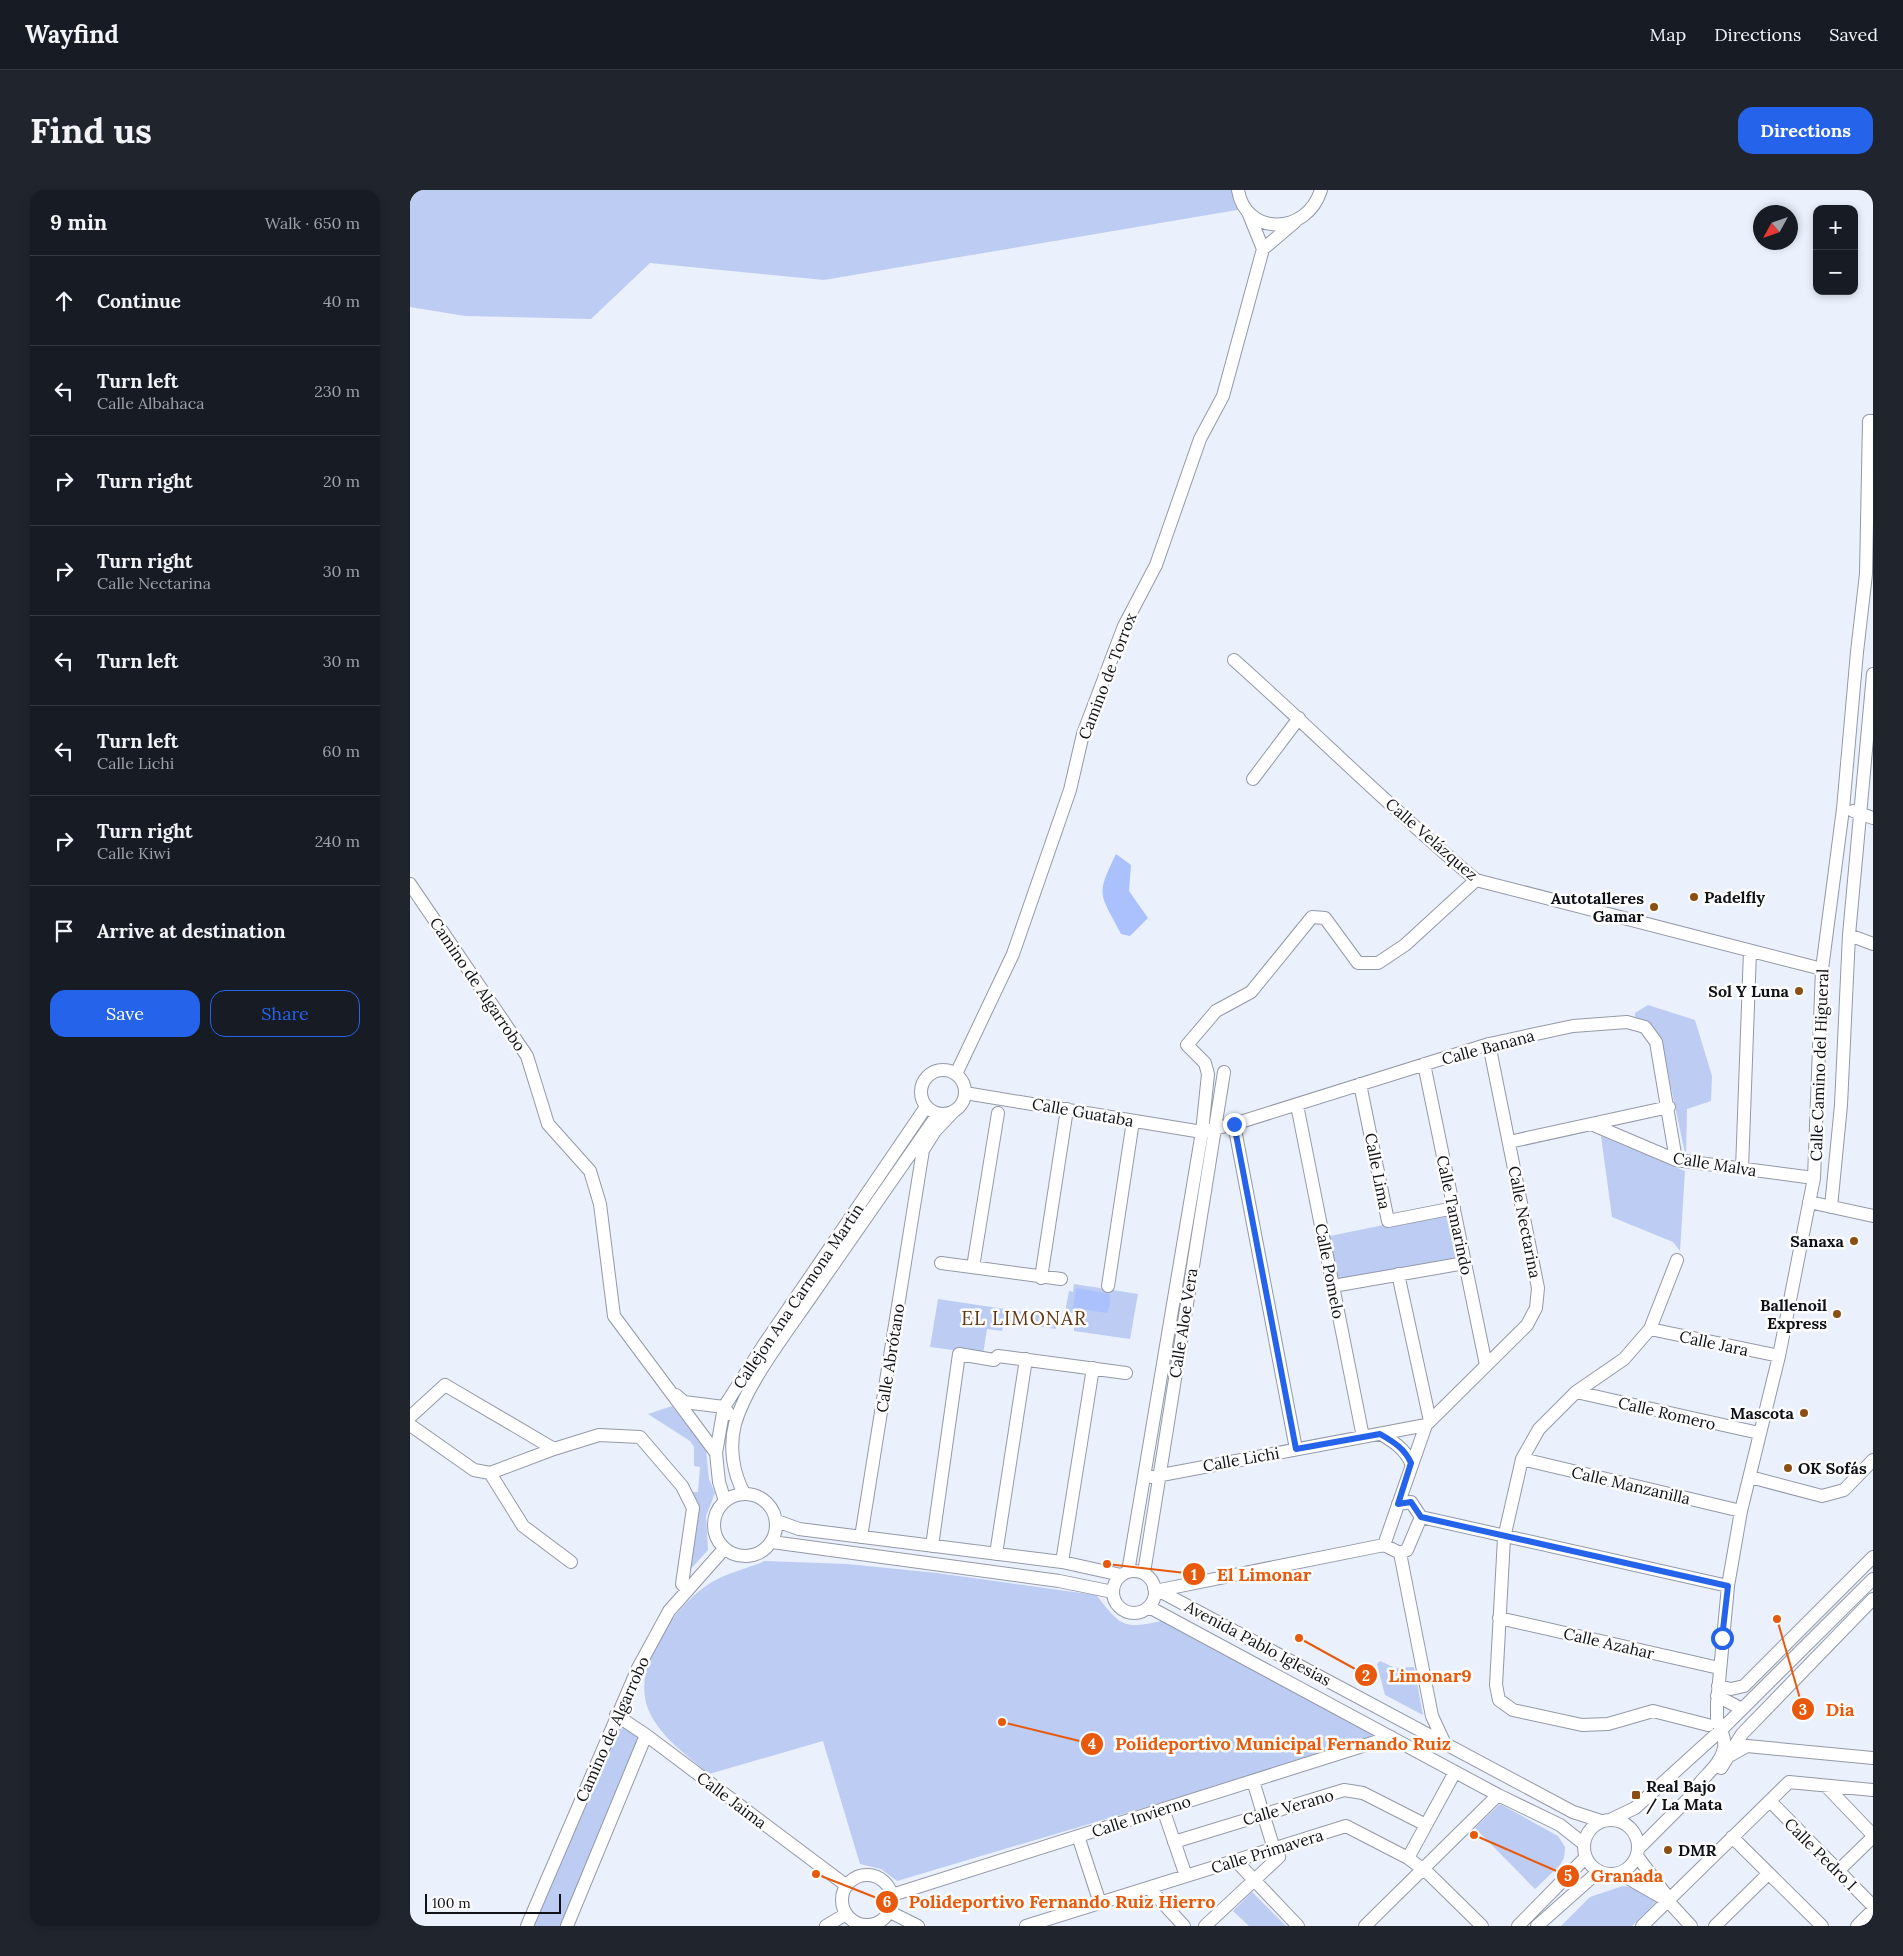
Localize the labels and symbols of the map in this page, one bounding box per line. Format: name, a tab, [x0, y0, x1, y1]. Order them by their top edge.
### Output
north arrow	[1753, 205, 1798, 250]
street label: Camino de Torrox	[1074, 609, 1141, 742]
street label: Calle Velázquez	[1382, 793, 1482, 885]
place label: Padelfly	[1704, 887, 1765, 907]
place label: Autotalleres Gamar	[1551, 888, 1644, 926]
marker: Padelfly	[1688, 891, 1700, 903]
marker: Autotalleres Gamar	[1648, 901, 1660, 913]
street label: Camino de Algarrobo	[426, 913, 530, 1055]
street label: Calle Camino del Higueral	[1806, 968, 1832, 1162]
place label: Sol Y Luna	[1708, 981, 1790, 1001]
marker: Sol Y Luna	[1793, 985, 1805, 997]
street label: Calle Banana	[1439, 1025, 1537, 1069]
street label: Calle Guataba	[1031, 1093, 1135, 1131]
route end	[1223, 1113, 1246, 1136]
street label: Calle Lima	[1361, 1131, 1395, 1211]
street label: Calle Malva	[1672, 1148, 1758, 1180]
street label: Calle Tamarindo	[1433, 1153, 1477, 1277]
street label: Calle Nectarina	[1504, 1164, 1546, 1280]
street label: Callejon Ana Carmona Martin	[728, 1199, 868, 1392]
street label: Calle Pomelo	[1311, 1222, 1349, 1320]
place label: Sanaxa	[1790, 1231, 1845, 1251]
marker: Sanaxa	[1848, 1235, 1860, 1247]
street label: Calle Aloe Vera	[1164, 1267, 1202, 1379]
place label: Ballenoil Express	[1760, 1295, 1827, 1333]
street label: Calle Abrótano	[872, 1302, 908, 1414]
district label: EL LIMONAR	[961, 1306, 1087, 1330]
marker: Ballenoil Express	[1831, 1308, 1843, 1320]
street label: Calle Jara	[1678, 1326, 1750, 1360]
street label: Calle Romero	[1616, 1392, 1718, 1434]
place label: Mascota	[1730, 1403, 1795, 1423]
marker: Mascota	[1798, 1407, 1810, 1419]
street label: Calle Lichi	[1201, 1442, 1281, 1476]
place label: OK Sofás	[1798, 1458, 1867, 1478]
street label: Calle Manzanilla	[1570, 1462, 1692, 1508]
marker: OK Sofás	[1782, 1462, 1794, 1474]
callout: El Limonar	[1182, 1558, 1321, 1591]
text: El Limonar	[1217, 1563, 1312, 1586]
text: 1	[1191, 1565, 1197, 1584]
street label: Avenida Pablo Iglesias	[1181, 1596, 1334, 1690]
street label: Calle Azahar	[1562, 1623, 1656, 1663]
route start	[1711, 1627, 1734, 1650]
street label: Camino de Algarrobo	[571, 1653, 653, 1805]
callout: Limonar9	[1353, 1659, 1482, 1692]
text: Limonar9	[1388, 1664, 1472, 1687]
text: 2	[1362, 1666, 1370, 1685]
callout: Dia	[1791, 1693, 1865, 1726]
text: Dia	[1826, 1698, 1855, 1721]
text: 3	[1799, 1700, 1807, 1719]
callout: Polideportivo Municipal Fernando Ruiz	[1080, 1728, 1461, 1761]
text: Polideportivo Municipal Fernando Ruiz	[1115, 1732, 1451, 1755]
text: 4	[1088, 1734, 1096, 1753]
street label: Calle Jaima	[693, 1767, 771, 1833]
place label: Real Bajo / La Mata	[1646, 1776, 1723, 1815]
street label: Calle Verano	[1240, 1784, 1336, 1830]
marker: Real Bajo / La Mata	[1630, 1789, 1642, 1801]
street label: Calle Invierno	[1089, 1791, 1193, 1841]
street label: Calle Pedro I	[1781, 1814, 1861, 1894]
street label: Calle Primavera	[1208, 1824, 1326, 1878]
place label: DMR	[1678, 1840, 1716, 1860]
marker: DMR	[1662, 1844, 1674, 1856]
callout: Granada	[1556, 1859, 1673, 1892]
text: Granada	[1591, 1864, 1664, 1887]
text: 5	[1564, 1866, 1572, 1885]
callout: Polideportivo Fernando Ruiz Hierro	[874, 1886, 1226, 1919]
text: Polideportivo Fernando Ruiz Hierro	[909, 1890, 1215, 1913]
scale bar	[425, 1891, 561, 1914]
text: 6	[883, 1892, 891, 1911]

